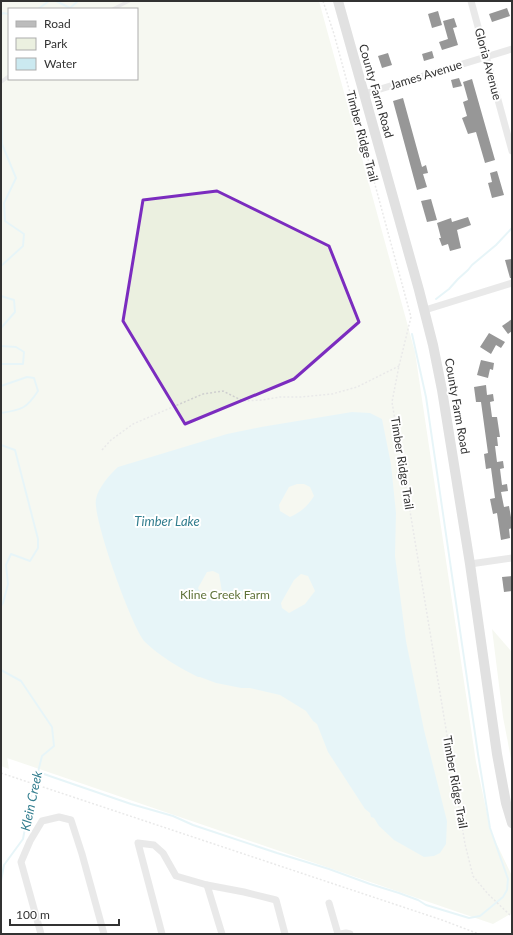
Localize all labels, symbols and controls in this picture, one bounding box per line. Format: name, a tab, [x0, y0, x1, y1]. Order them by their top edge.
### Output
legend	[8, 8, 138, 80]
text: Road	[44, 16, 71, 31]
street label: Gloria Avenue	[472, 26, 505, 102]
text: Park	[44, 36, 68, 51]
street label: County Farm Road	[356, 42, 397, 140]
text: Water	[44, 56, 77, 71]
street label: James Avenue	[388, 56, 464, 93]
street label: Timber Ridge Trail	[343, 89, 382, 183]
street label: County Farm Road	[442, 357, 473, 455]
street label: Timber Ridge Trail	[388, 415, 417, 511]
water label: Timber Lake	[134, 513, 200, 529]
park label: Kline Creek Farm	[180, 587, 270, 602]
street label: Timber Ridge Trail	[440, 734, 471, 830]
water label: Klein Creek	[17, 769, 45, 832]
scale bar	[10, 901, 119, 927]
text: 100 m	[16, 907, 50, 922]

